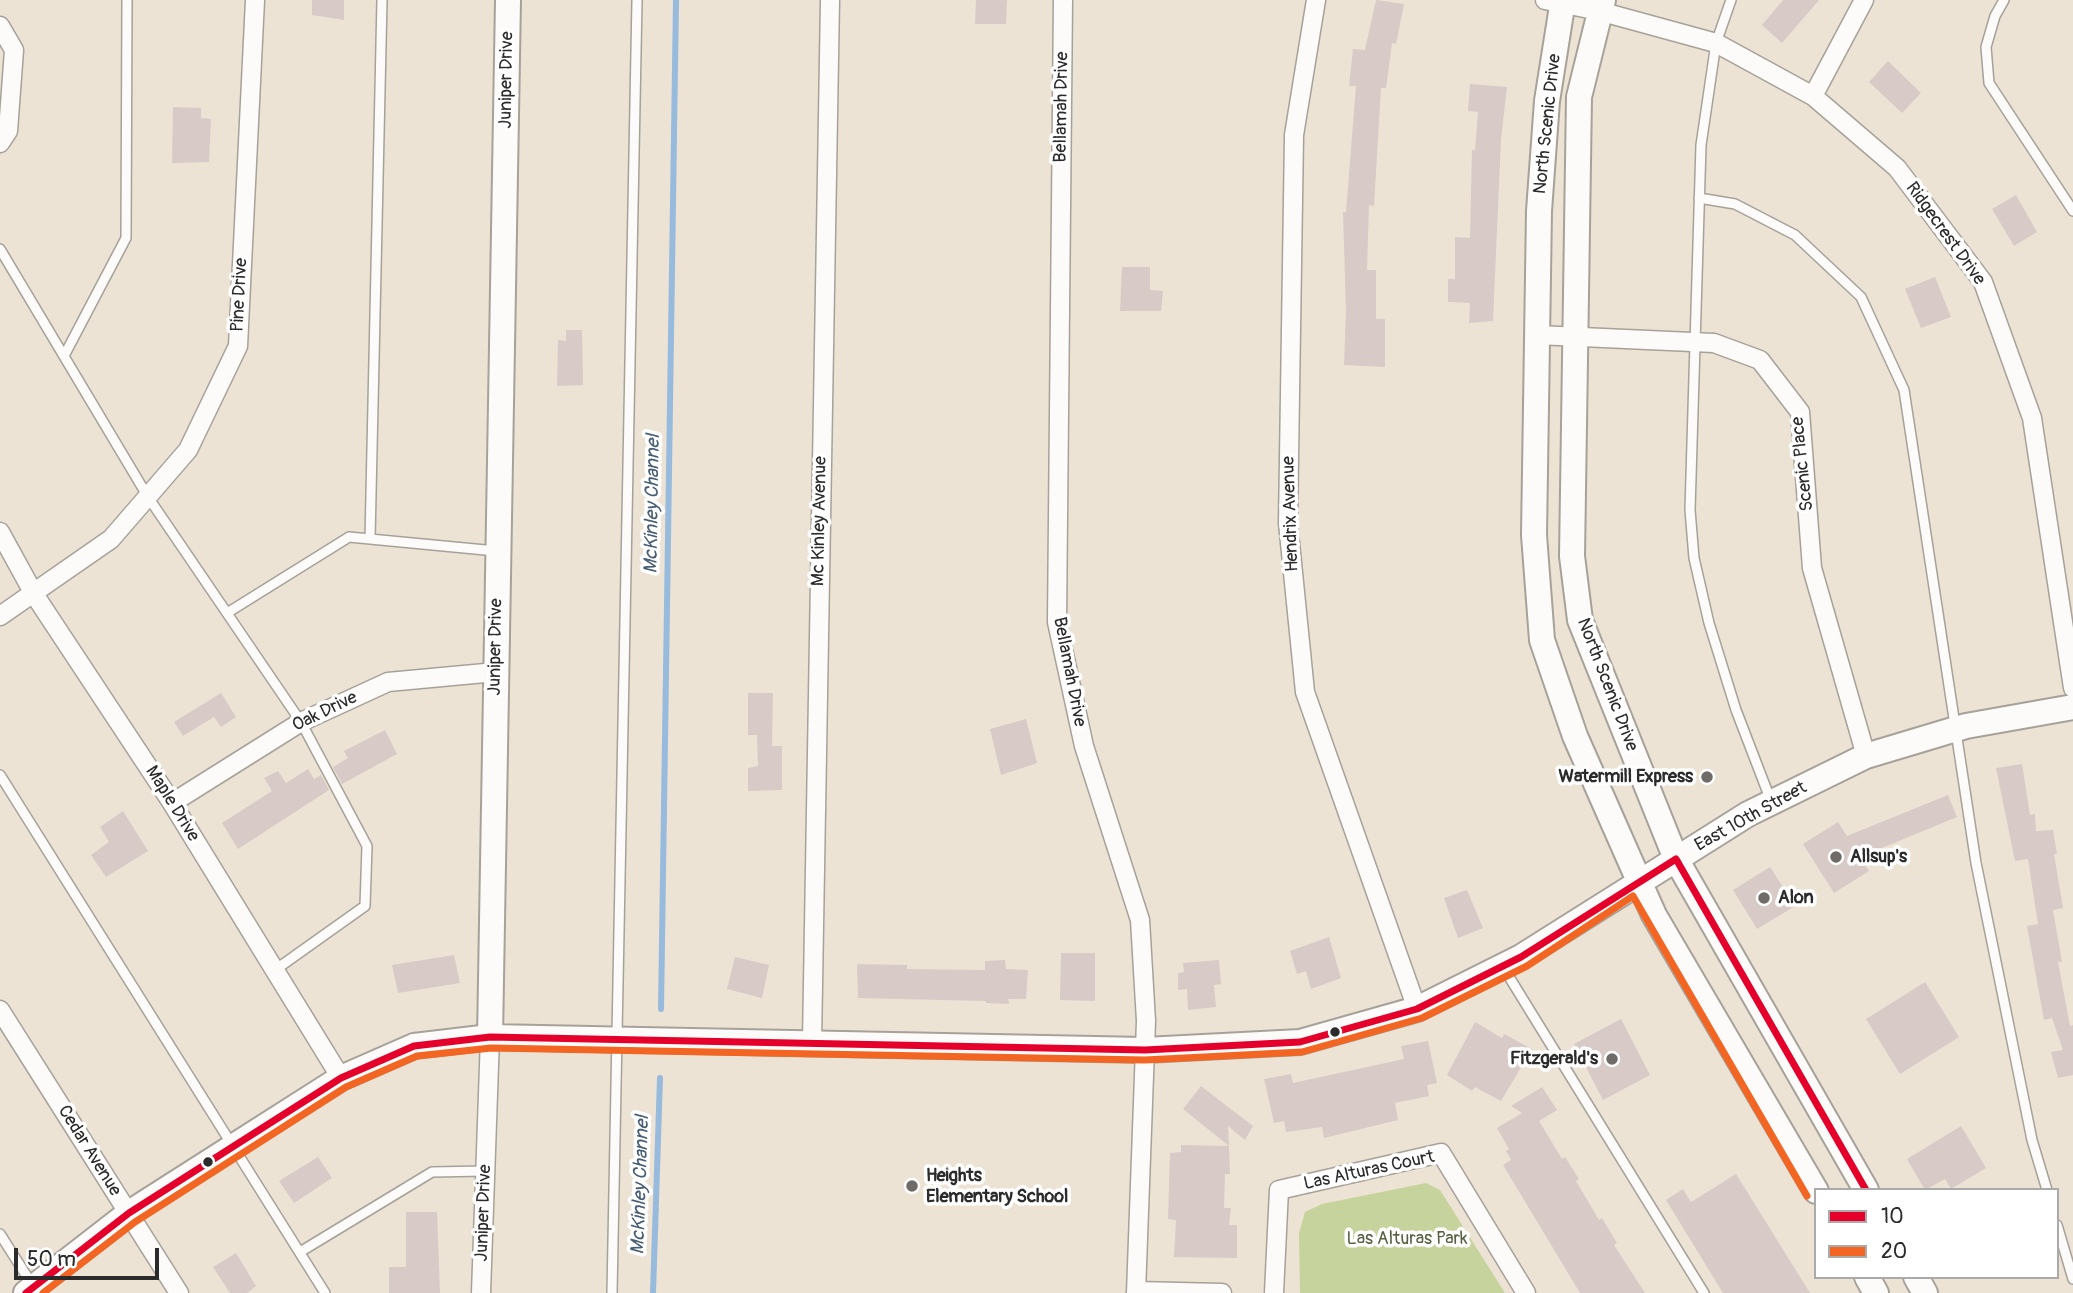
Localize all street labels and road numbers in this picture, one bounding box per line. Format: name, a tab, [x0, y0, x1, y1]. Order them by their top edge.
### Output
street label: Juniper Drive	[495, 31, 519, 129]
street label: Bellamah Drive	[1050, 51, 1074, 163]
street label: North Scenic Drive	[1530, 53, 1566, 195]
street label: Ridgecrest Drive	[1900, 178, 1990, 290]
street label: Pine Drive	[227, 257, 253, 333]
street label: Scenic Place	[1787, 416, 1819, 512]
street label: Mc Kinley Avenue	[808, 456, 832, 586]
street label: Hendrix Avenue	[1278, 456, 1304, 572]
street label: Juniper Drive	[484, 598, 508, 696]
street label: Bellamah Drive	[1048, 615, 1090, 729]
street label: North Scenic Drive	[1572, 615, 1642, 755]
street label: Oak Drive	[289, 687, 361, 737]
street label: Maple Drive	[140, 762, 204, 846]
street label: East 10th Street	[1691, 777, 1811, 857]
street label: Cedar Avenue	[53, 1102, 125, 1200]
street label: Las Alturas Court	[1302, 1147, 1436, 1195]
street label: Juniper Drive	[472, 1164, 496, 1262]

